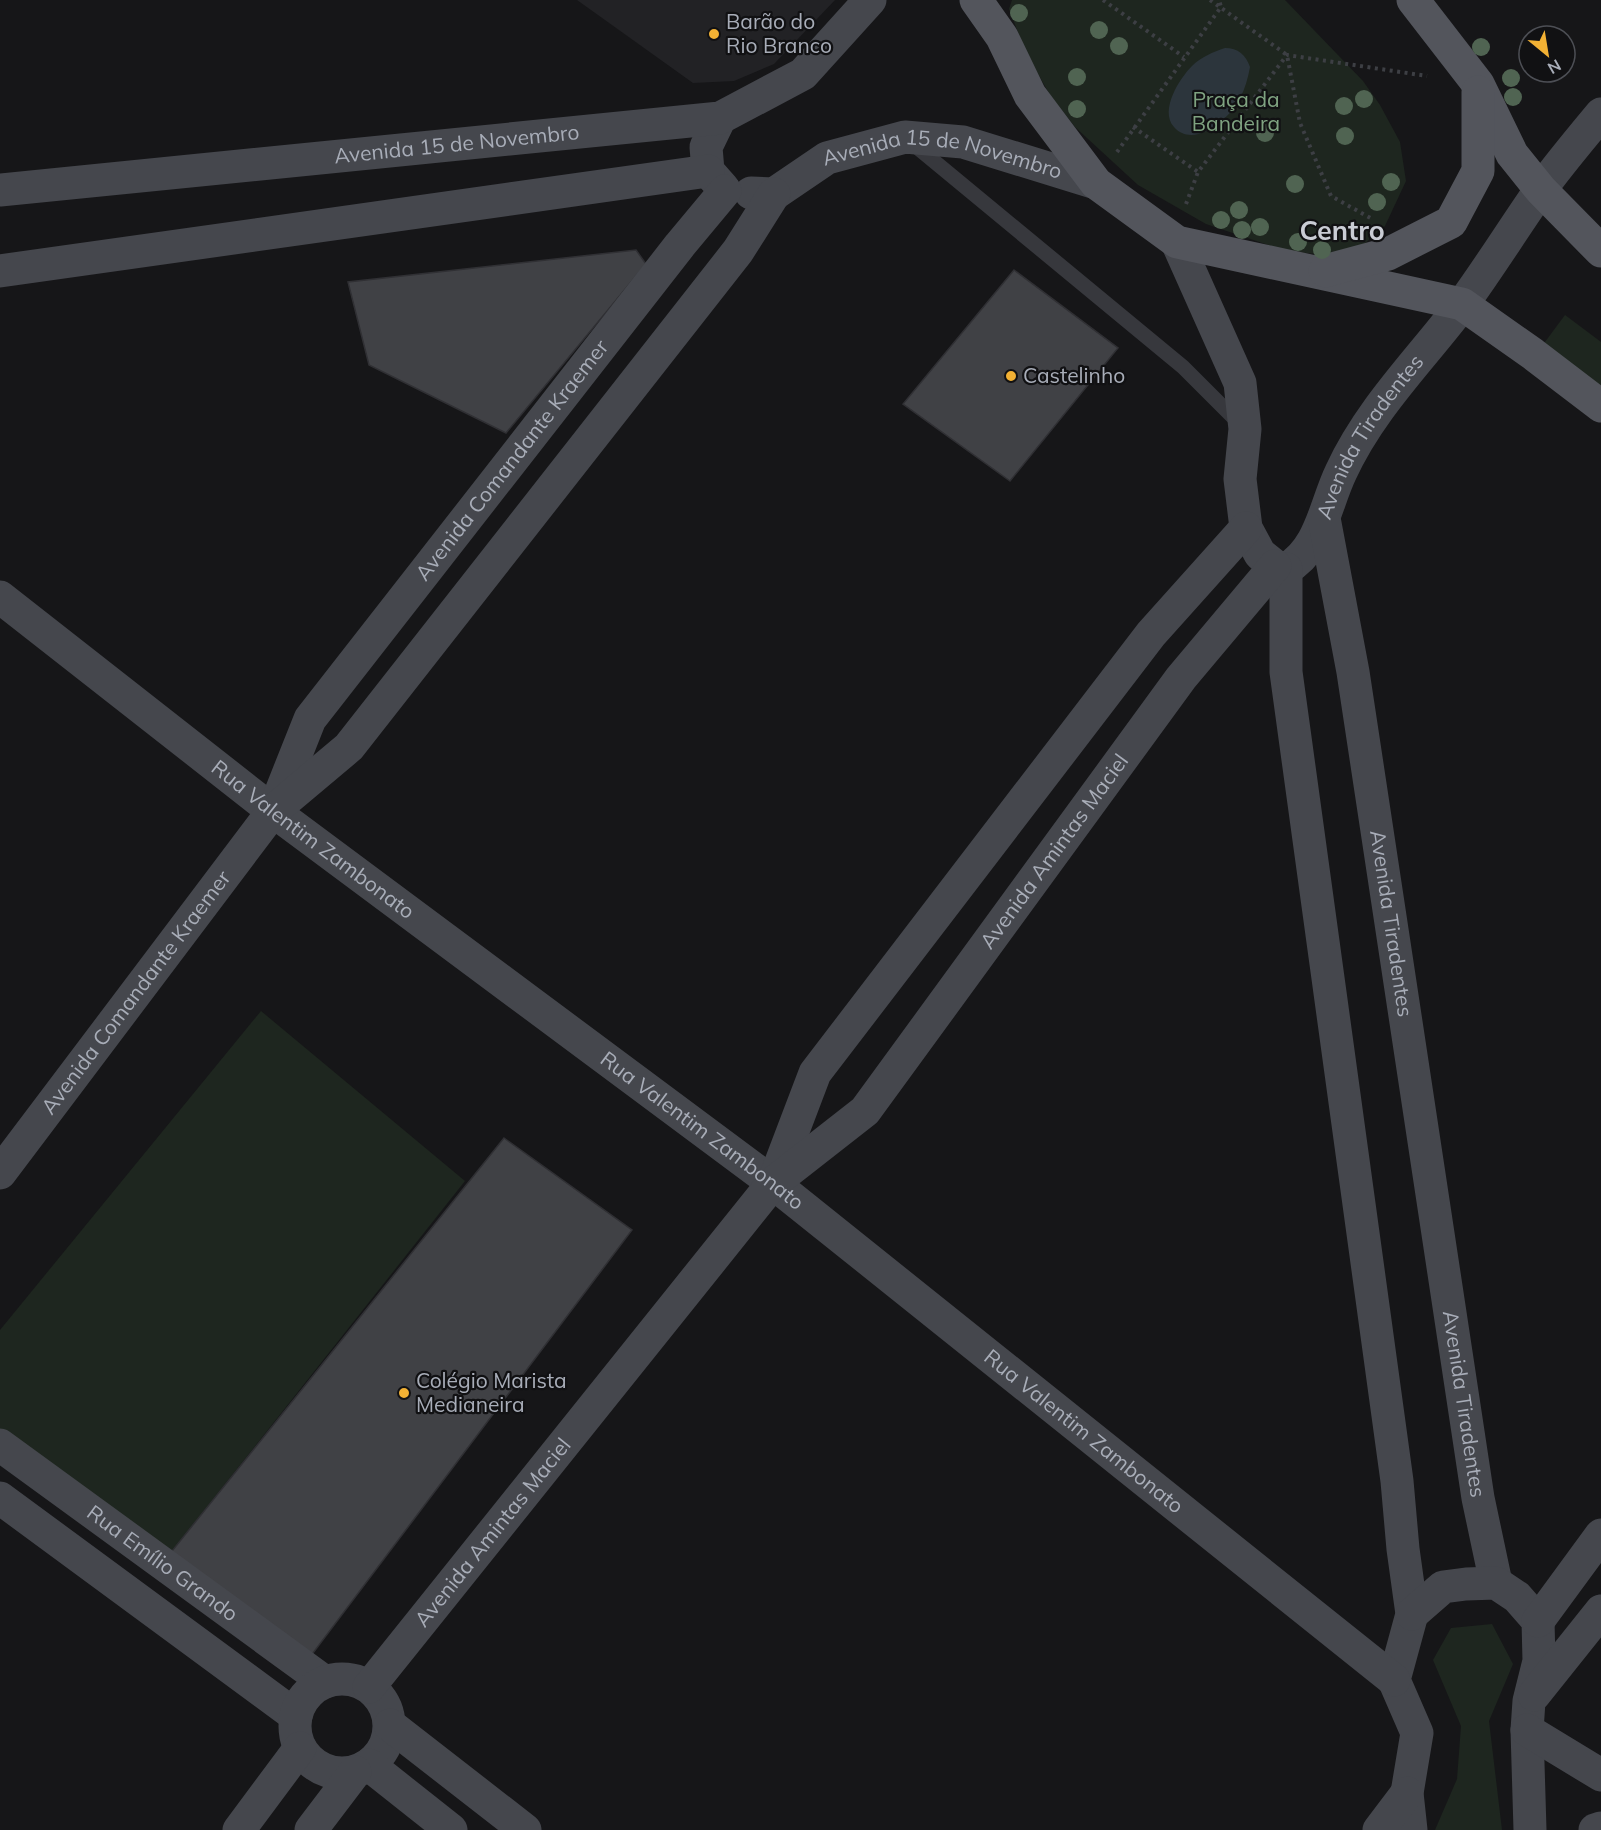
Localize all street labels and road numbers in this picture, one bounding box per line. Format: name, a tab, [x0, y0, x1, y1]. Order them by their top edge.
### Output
street label: Avenida 15 de Novembro	[333, 118, 580, 169]
street label: Avenida 15 de Novembro	[819, 123, 1066, 184]
street label: Avenida Comandante Kraemer	[409, 334, 614, 585]
street label: Avenida Tiradentes	[1310, 349, 1428, 522]
street label: Avenida Amintas Maciel	[974, 748, 1133, 953]
street label: Rua Valentim Zambonato	[207, 754, 420, 924]
street label: Avenida Tiradentes	[1365, 828, 1419, 1018]
street label: Avenida Comandante Kraemer	[35, 865, 236, 1119]
street label: Rua Valentim Zambonato	[596, 1045, 810, 1215]
street label: Avenida Tiradentes	[1438, 1309, 1492, 1499]
street label: Rua Valentim Zambonato	[979, 1343, 1189, 1519]
street label: Avenida Amintas Maciel	[408, 1432, 576, 1632]
street label: Rua Emílio Grando	[82, 1499, 244, 1626]

